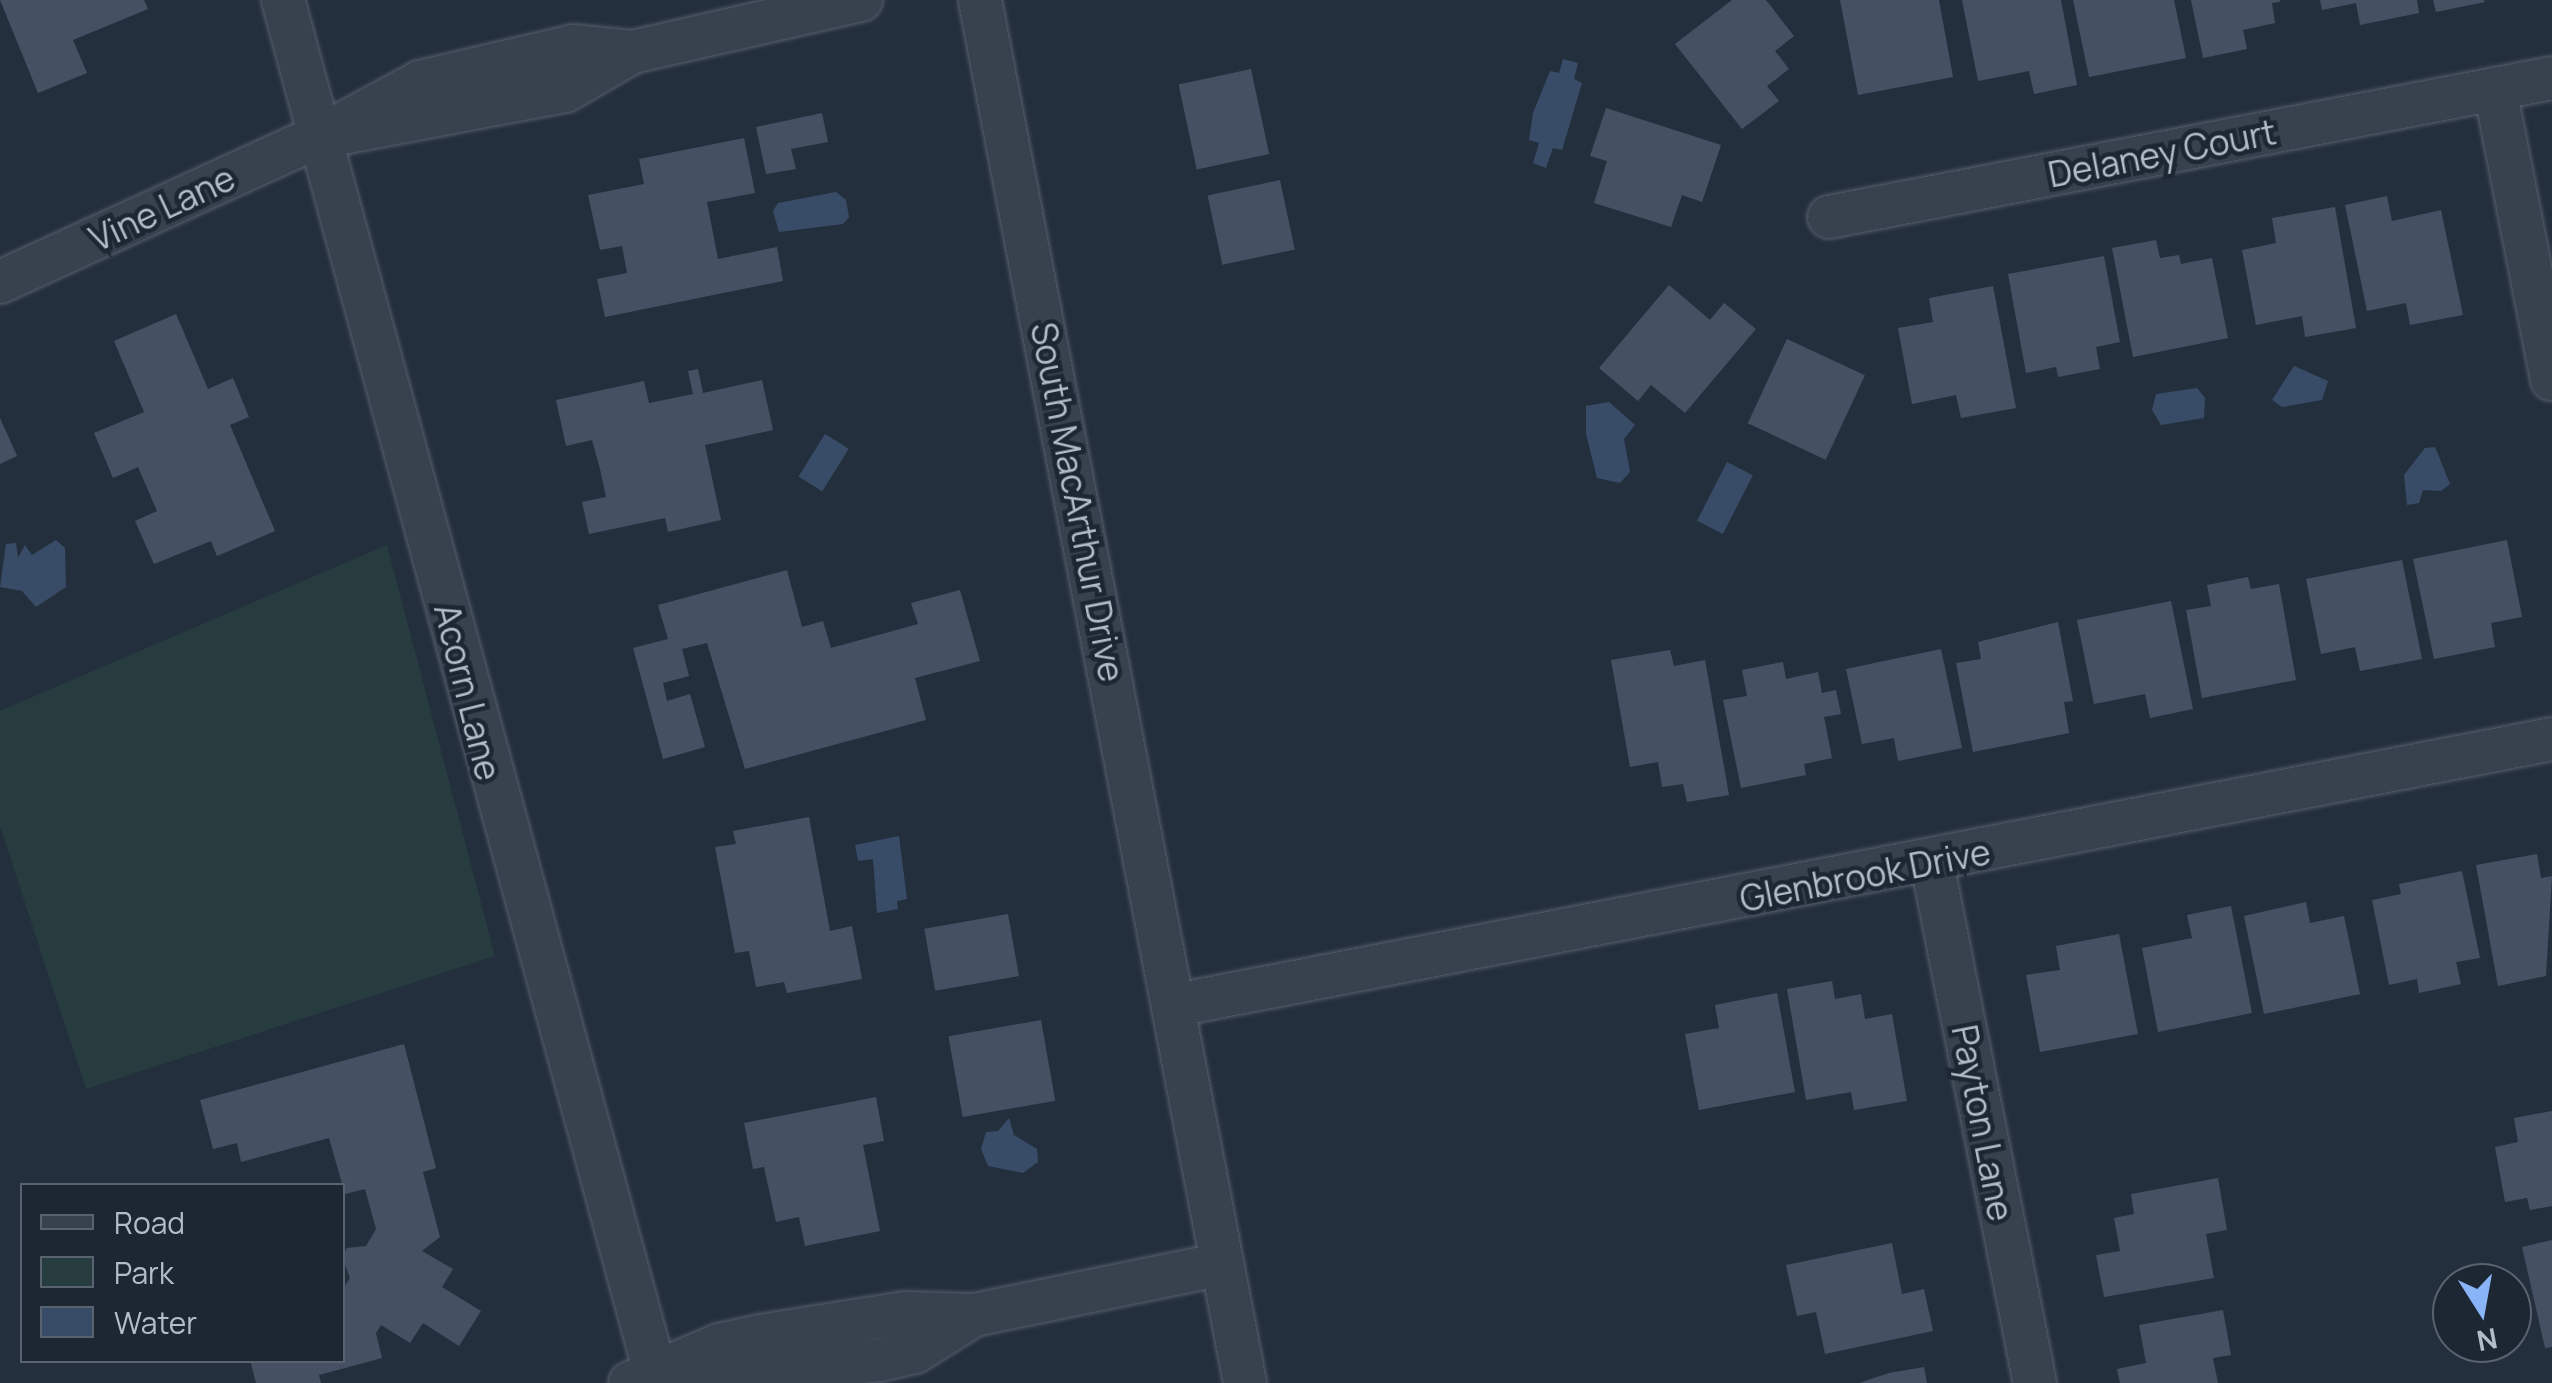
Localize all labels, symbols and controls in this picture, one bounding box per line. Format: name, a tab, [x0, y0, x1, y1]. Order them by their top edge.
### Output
street label: Delaney Court	[2045, 110, 2279, 196]
street label: Vine Lane	[83, 156, 241, 260]
street label: South MacArthur Drive	[1023, 319, 1133, 685]
street label: Acorn Lane	[426, 599, 510, 785]
street label: Glenbrook Drive	[1736, 830, 1994, 920]
street label: Payton Lane	[1943, 1021, 2023, 1225]
legend	[20, 1183, 345, 1363]
text: Road	[114, 1202, 185, 1243]
text: Park	[114, 1252, 174, 1293]
north arrow	[2432, 1263, 2532, 1363]
text: Water	[114, 1302, 197, 1343]
text: N	[2474, 1320, 2501, 1361]

